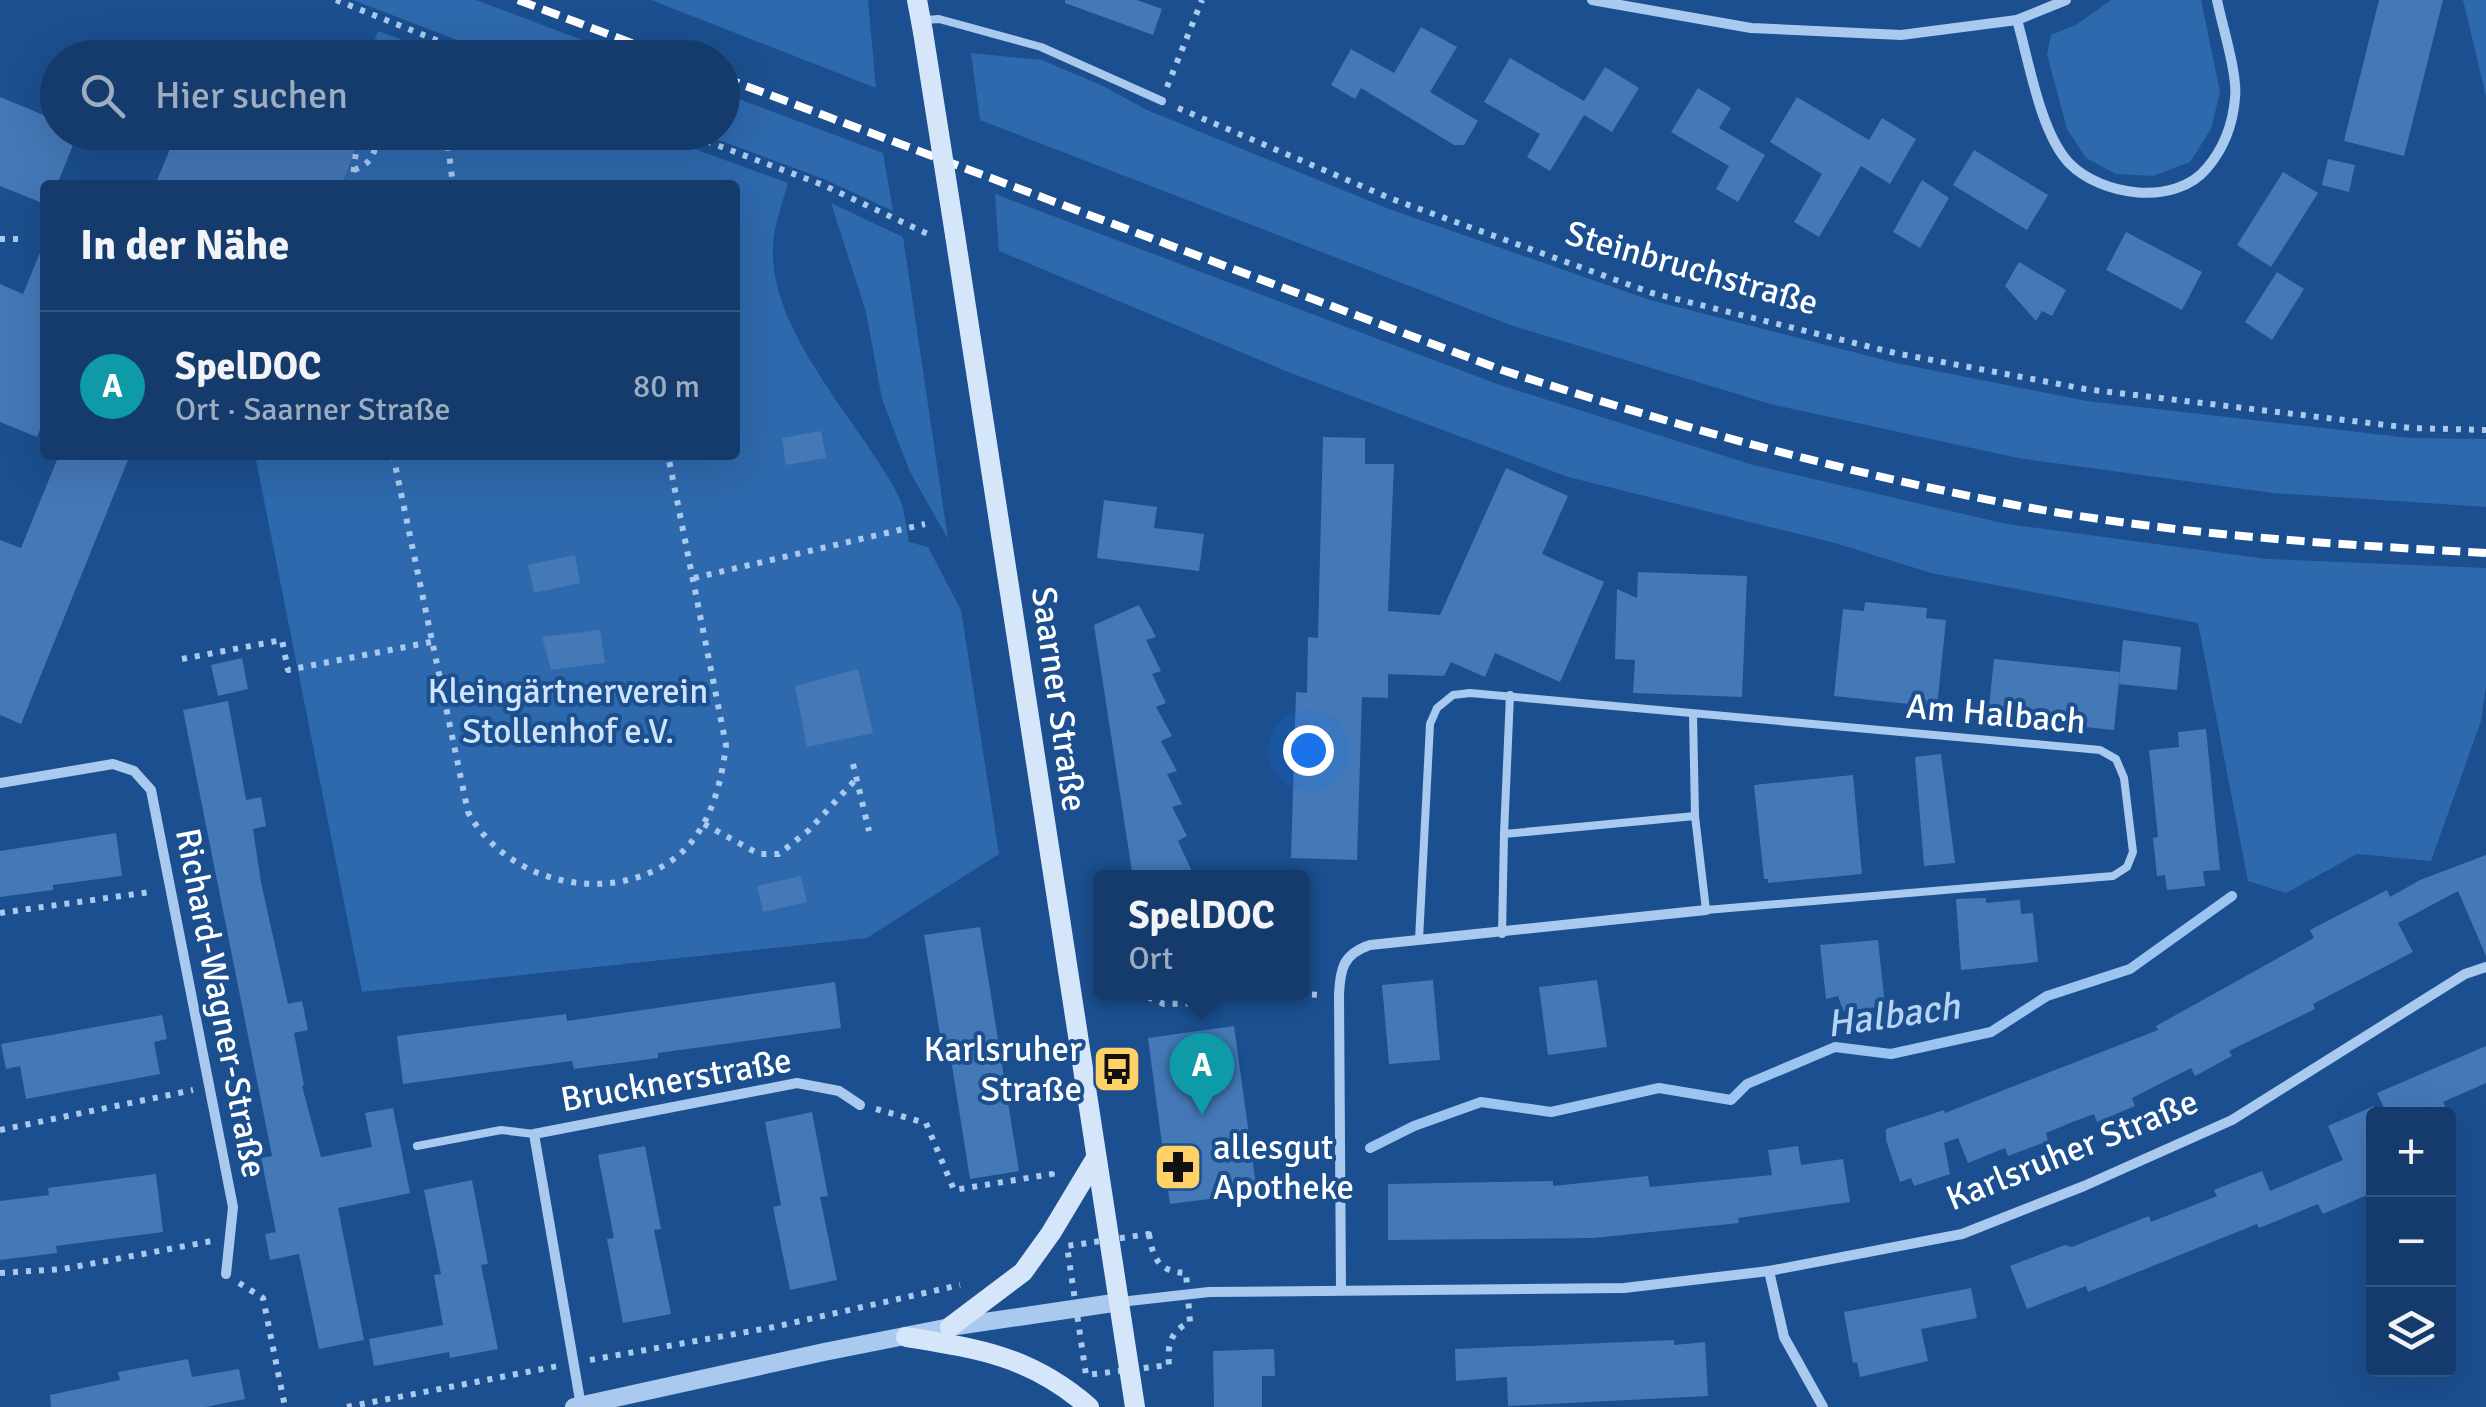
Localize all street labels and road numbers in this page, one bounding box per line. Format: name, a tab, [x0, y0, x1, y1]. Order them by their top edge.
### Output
street label: Steinbruchstraße	[1561, 211, 1823, 325]
street label: Saarner Straße	[1022, 584, 1096, 814]
street label: Am Halbach	[1904, 685, 2088, 743]
street label: Richard-Wagner-Straße	[166, 825, 276, 1181]
street label: Brucknerstraße	[557, 1039, 795, 1121]
street label: Karlsruher Straße	[1940, 1080, 2204, 1220]

